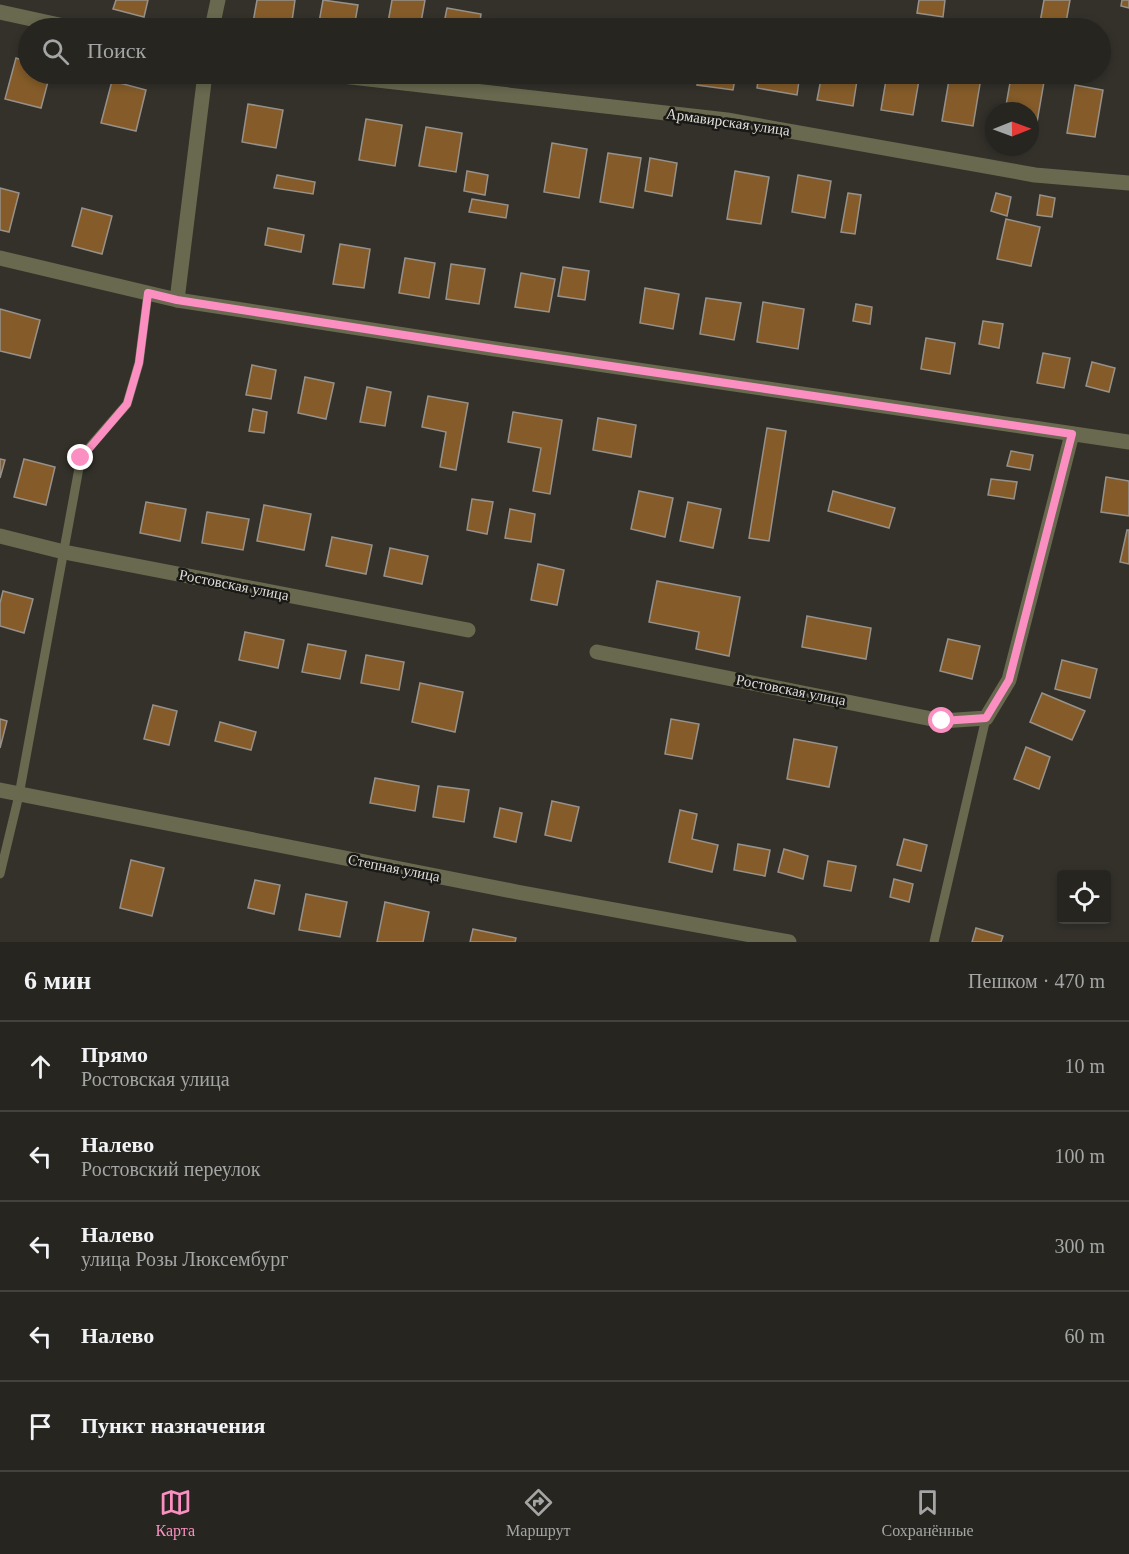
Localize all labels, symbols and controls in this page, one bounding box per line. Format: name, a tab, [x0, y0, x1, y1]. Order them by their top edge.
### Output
search box	[18, 18, 1111, 84]
icon: search	[39, 35, 72, 68]
text: Поиск	[87, 38, 146, 63]
north arrow	[985, 102, 1039, 156]
street label: Армавирская улица	[665, 105, 791, 139]
route end	[67, 444, 93, 470]
street label: Ростовская улица	[178, 567, 291, 604]
street label: Ростовская улица	[735, 672, 848, 709]
route start	[928, 707, 954, 733]
street label: Степная улица	[347, 851, 442, 885]
map controls	[1057, 870, 1111, 924]
button: locate	[1057, 870, 1111, 924]
text: 6 мин	[24, 966, 91, 995]
text: Пешком · 470 m	[968, 970, 1105, 992]
text: Прямо	[81, 1042, 148, 1067]
icon: ahead	[24, 1050, 57, 1083]
text: 10 m	[1064, 1055, 1105, 1077]
text: Ростовская улица	[81, 1068, 230, 1090]
text: Налево	[81, 1132, 154, 1157]
icon: left	[24, 1140, 57, 1173]
text: 100 m	[1054, 1145, 1105, 1167]
text: Ростовский переулок	[81, 1158, 261, 1180]
text: Налево	[81, 1222, 154, 1247]
icon: left	[24, 1230, 57, 1263]
text: 300 m	[1054, 1235, 1105, 1257]
text: улица Розы Люксембург	[81, 1248, 288, 1270]
icon: left	[24, 1320, 57, 1353]
text: Налево	[81, 1323, 154, 1348]
text: 60 m	[1064, 1325, 1105, 1347]
icon: arrive	[24, 1410, 57, 1443]
text: Пункт назначения	[81, 1413, 266, 1438]
tab: Карта	[155, 1486, 195, 1540]
tab: Маршрут	[506, 1486, 571, 1540]
tab: Сохранённые	[882, 1486, 974, 1540]

